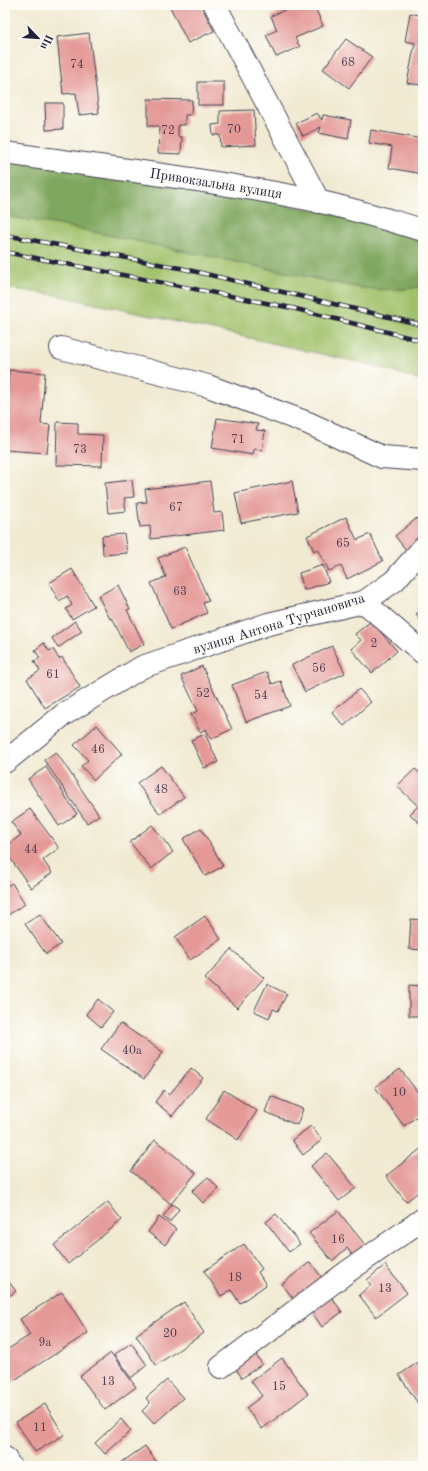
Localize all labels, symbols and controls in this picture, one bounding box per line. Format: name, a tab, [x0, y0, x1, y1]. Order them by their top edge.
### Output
north arrow	[18, 18, 58, 58]
text: Пн	[38, 32, 54, 51]
house number: 68	[341, 57, 355, 69]
house number: 74	[70, 59, 84, 71]
house number: 70	[227, 124, 241, 136]
house number: 72	[161, 125, 175, 137]
street label: Привокзальна вулиця	[149, 167, 283, 201]
house number: 71	[231, 434, 245, 446]
house number: 73	[73, 444, 87, 456]
house number: 67	[169, 502, 183, 514]
house number: 65	[336, 537, 350, 550]
house number: 63	[173, 586, 187, 598]
street label: вулиця Антона Турчановича	[192, 591, 367, 657]
house number: 2	[371, 638, 377, 650]
house number: 56	[312, 662, 326, 675]
house number: 61	[46, 669, 60, 681]
house number: 52	[196, 687, 210, 700]
house number: 54	[254, 689, 268, 702]
house number: 46	[91, 744, 105, 756]
house number: 48	[154, 784, 168, 796]
house number: 44	[24, 844, 38, 856]
house number: 40а	[122, 1045, 142, 1057]
house number: 10	[392, 1087, 406, 1099]
house number: 16	[331, 1234, 345, 1246]
house number: 18	[228, 1272, 242, 1284]
house number: 13	[378, 1283, 392, 1295]
house number: 20	[163, 1328, 177, 1340]
house number: 9а	[39, 1337, 52, 1349]
house number: 13	[101, 1376, 115, 1388]
house number: 15	[272, 1380, 286, 1393]
house number: 11	[33, 1422, 47, 1434]

